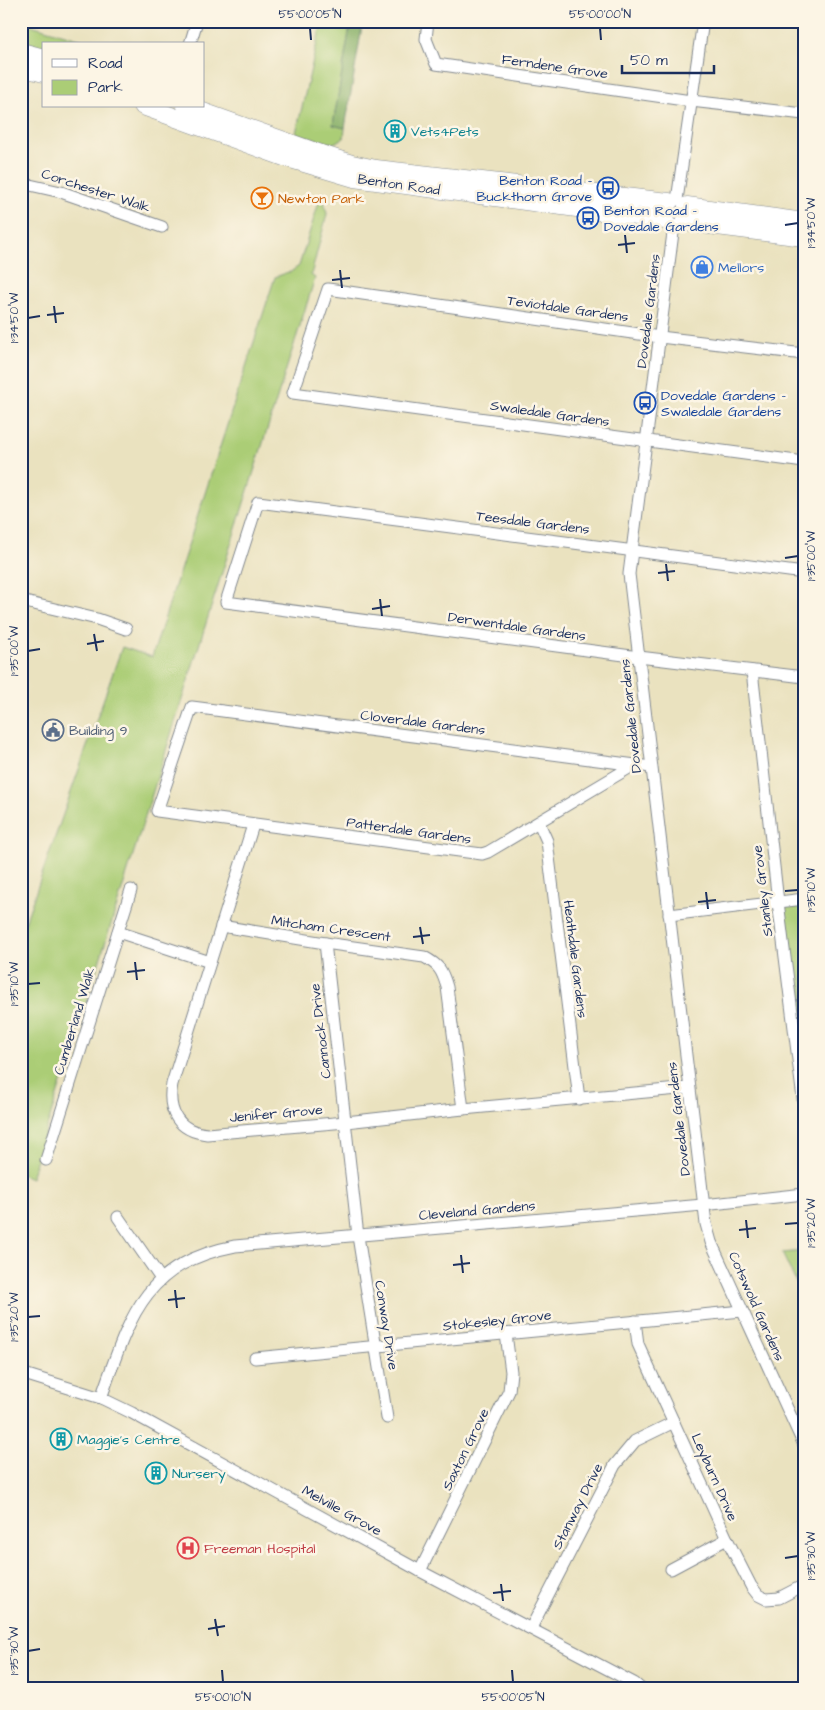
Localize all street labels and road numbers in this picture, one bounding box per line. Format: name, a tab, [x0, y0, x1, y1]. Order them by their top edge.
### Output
street label: Ferndene Grove	[500, 50, 610, 84]
street label: Corchester Walk	[39, 164, 153, 218]
street label: Benton Road	[356, 169, 441, 201]
street label: Dovedale Gardens	[632, 253, 666, 369]
street label: Teviotdale Gardens	[506, 291, 630, 327]
street label: Swaledale Gardens	[489, 396, 611, 432]
street label: Teesdale Gardens	[475, 506, 591, 540]
street label: Derwentdale Gardens	[447, 607, 587, 647]
street label: Dovedale Gardens	[615, 658, 647, 774]
street label: Cloverdale Gardens	[359, 705, 486, 741]
street label: Patterdale Gardens	[345, 812, 472, 850]
street label: Stanley Grove	[747, 844, 779, 938]
street label: Heathdale Gardens	[558, 899, 592, 1019]
street label: Mitcham Crescent	[270, 911, 392, 947]
street label: Cumberland Walk	[49, 965, 101, 1077]
street label: Cannock Drive	[305, 982, 337, 1080]
street label: Dovedale Gardens	[662, 1061, 696, 1177]
street label: Jenifer Grove	[229, 1100, 324, 1128]
street label: Cleveland Gardens	[418, 1196, 536, 1226]
street label: Cotswold Gardens	[723, 1248, 789, 1364]
street label: Conway Drive	[369, 1279, 403, 1372]
street label: Stokesley Grove	[442, 1305, 553, 1337]
street label: Saxton Grove	[437, 1405, 495, 1494]
street label: Leyburn Drive	[686, 1430, 743, 1525]
street label: Stanway Drive	[548, 1460, 608, 1553]
street label: Melville Grove	[298, 1481, 385, 1541]

